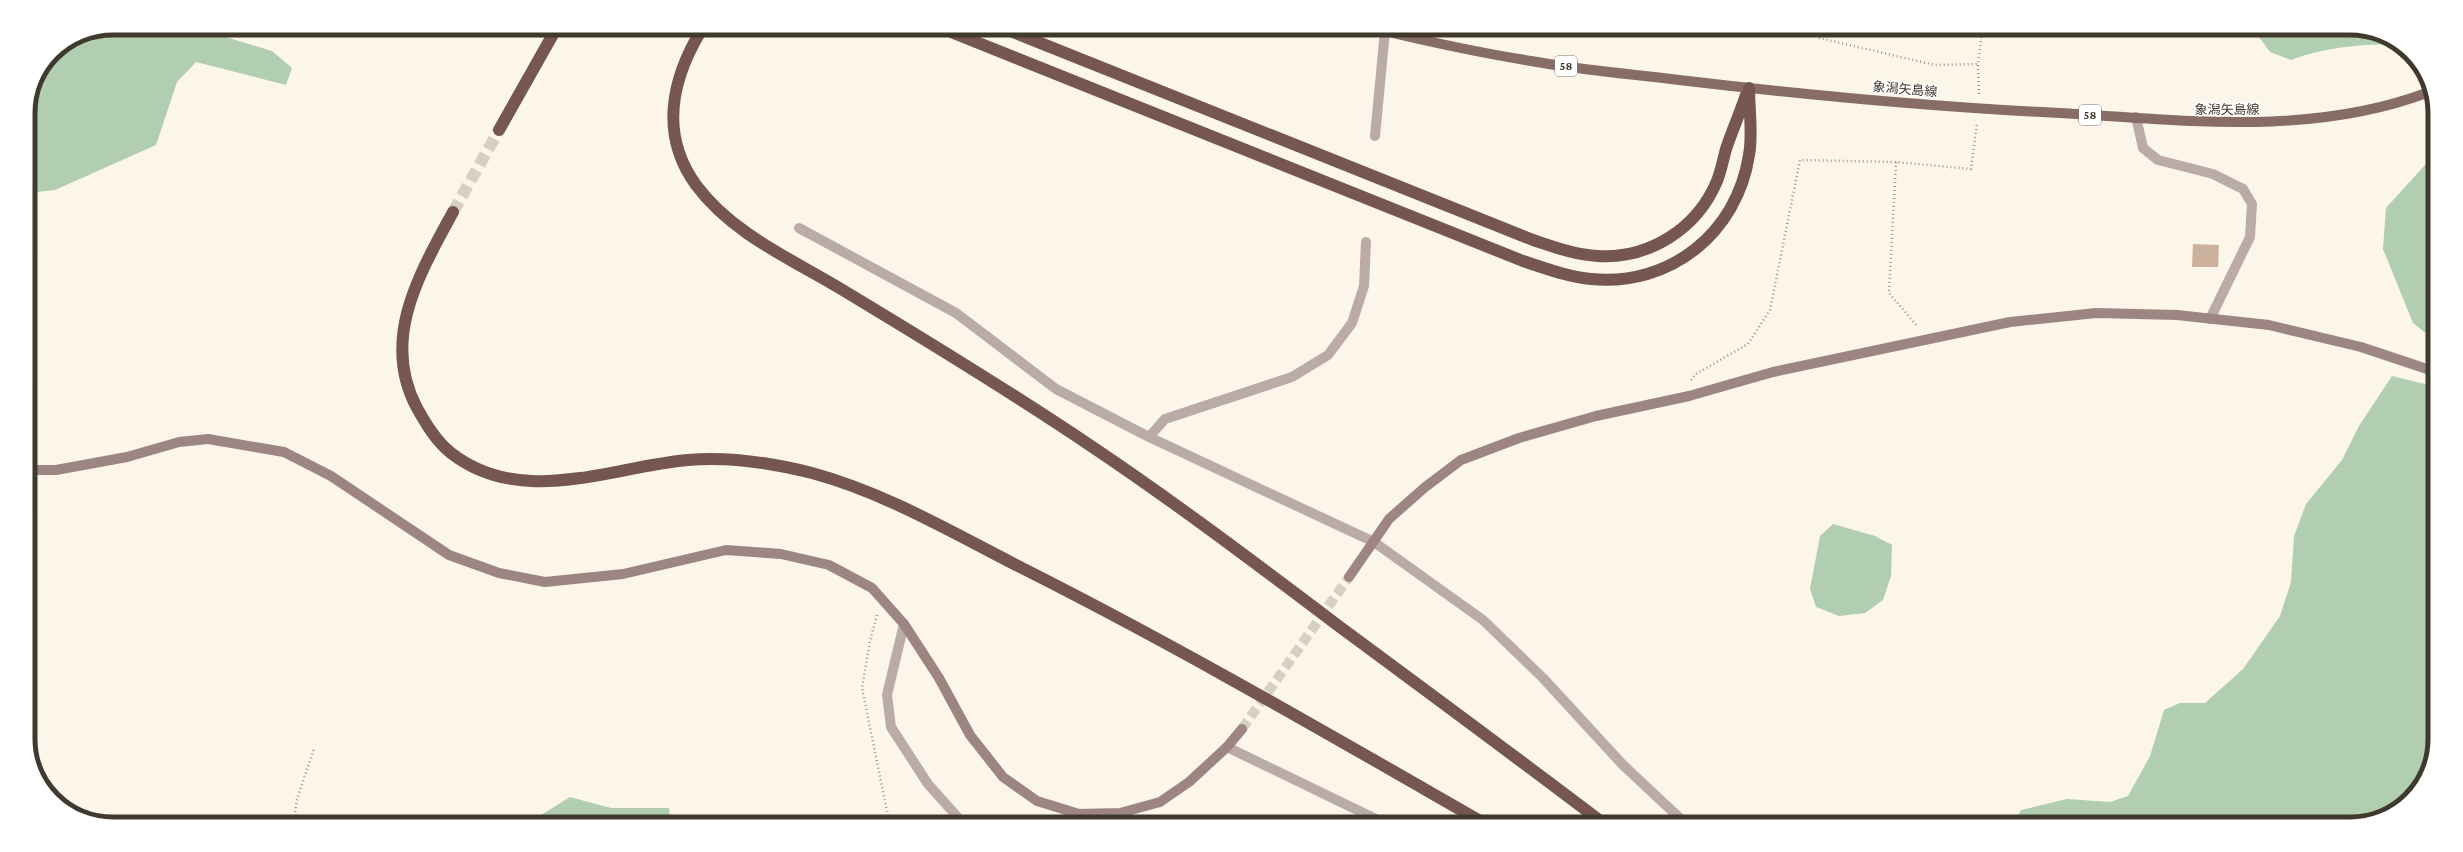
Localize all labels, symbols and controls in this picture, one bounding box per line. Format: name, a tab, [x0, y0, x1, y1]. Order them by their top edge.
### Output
road number: 58	[1555, 56, 1577, 76]
street label: 象潟矢島線	[1872, 79, 1938, 99]
street label: 象潟矢島線	[2194, 102, 2260, 117]
road number: 58	[2079, 105, 2101, 125]

